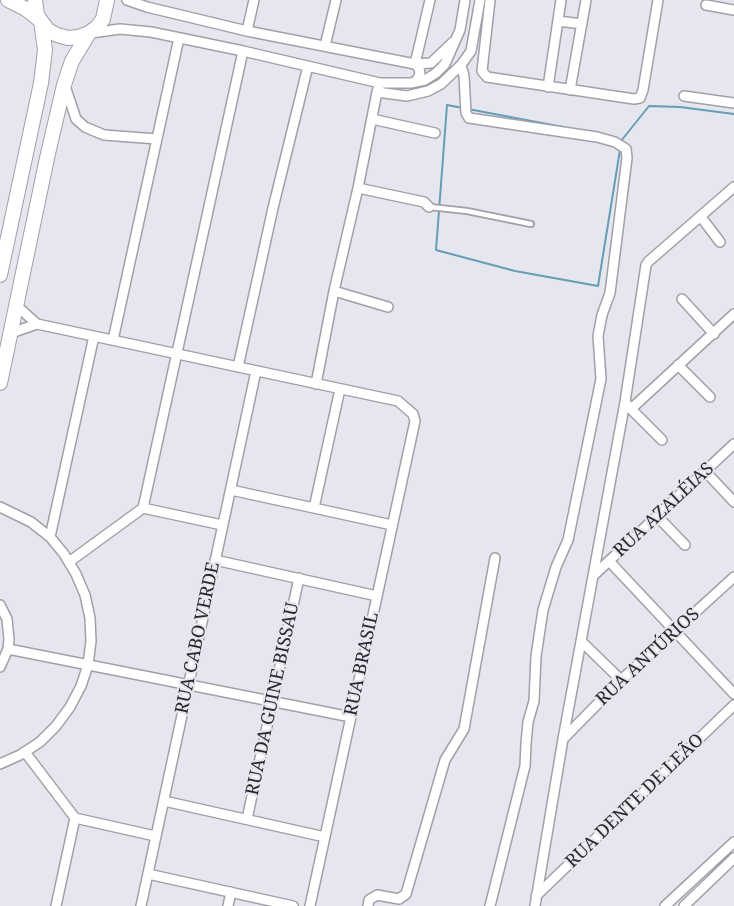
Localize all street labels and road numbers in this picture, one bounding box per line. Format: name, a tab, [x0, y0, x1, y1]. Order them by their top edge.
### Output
street label: RUA AZALÉIAS	[609, 458, 719, 562]
street label: RUA CABO VERDE	[171, 560, 225, 716]
street label: RUA DA GUINE BISSAU	[242, 601, 304, 797]
street label: RUA ANTÚRIOS	[592, 604, 704, 710]
street label: RUA BRASIL	[340, 610, 384, 718]
street label: RUA DENTE DE LEÃO	[561, 729, 709, 873]

